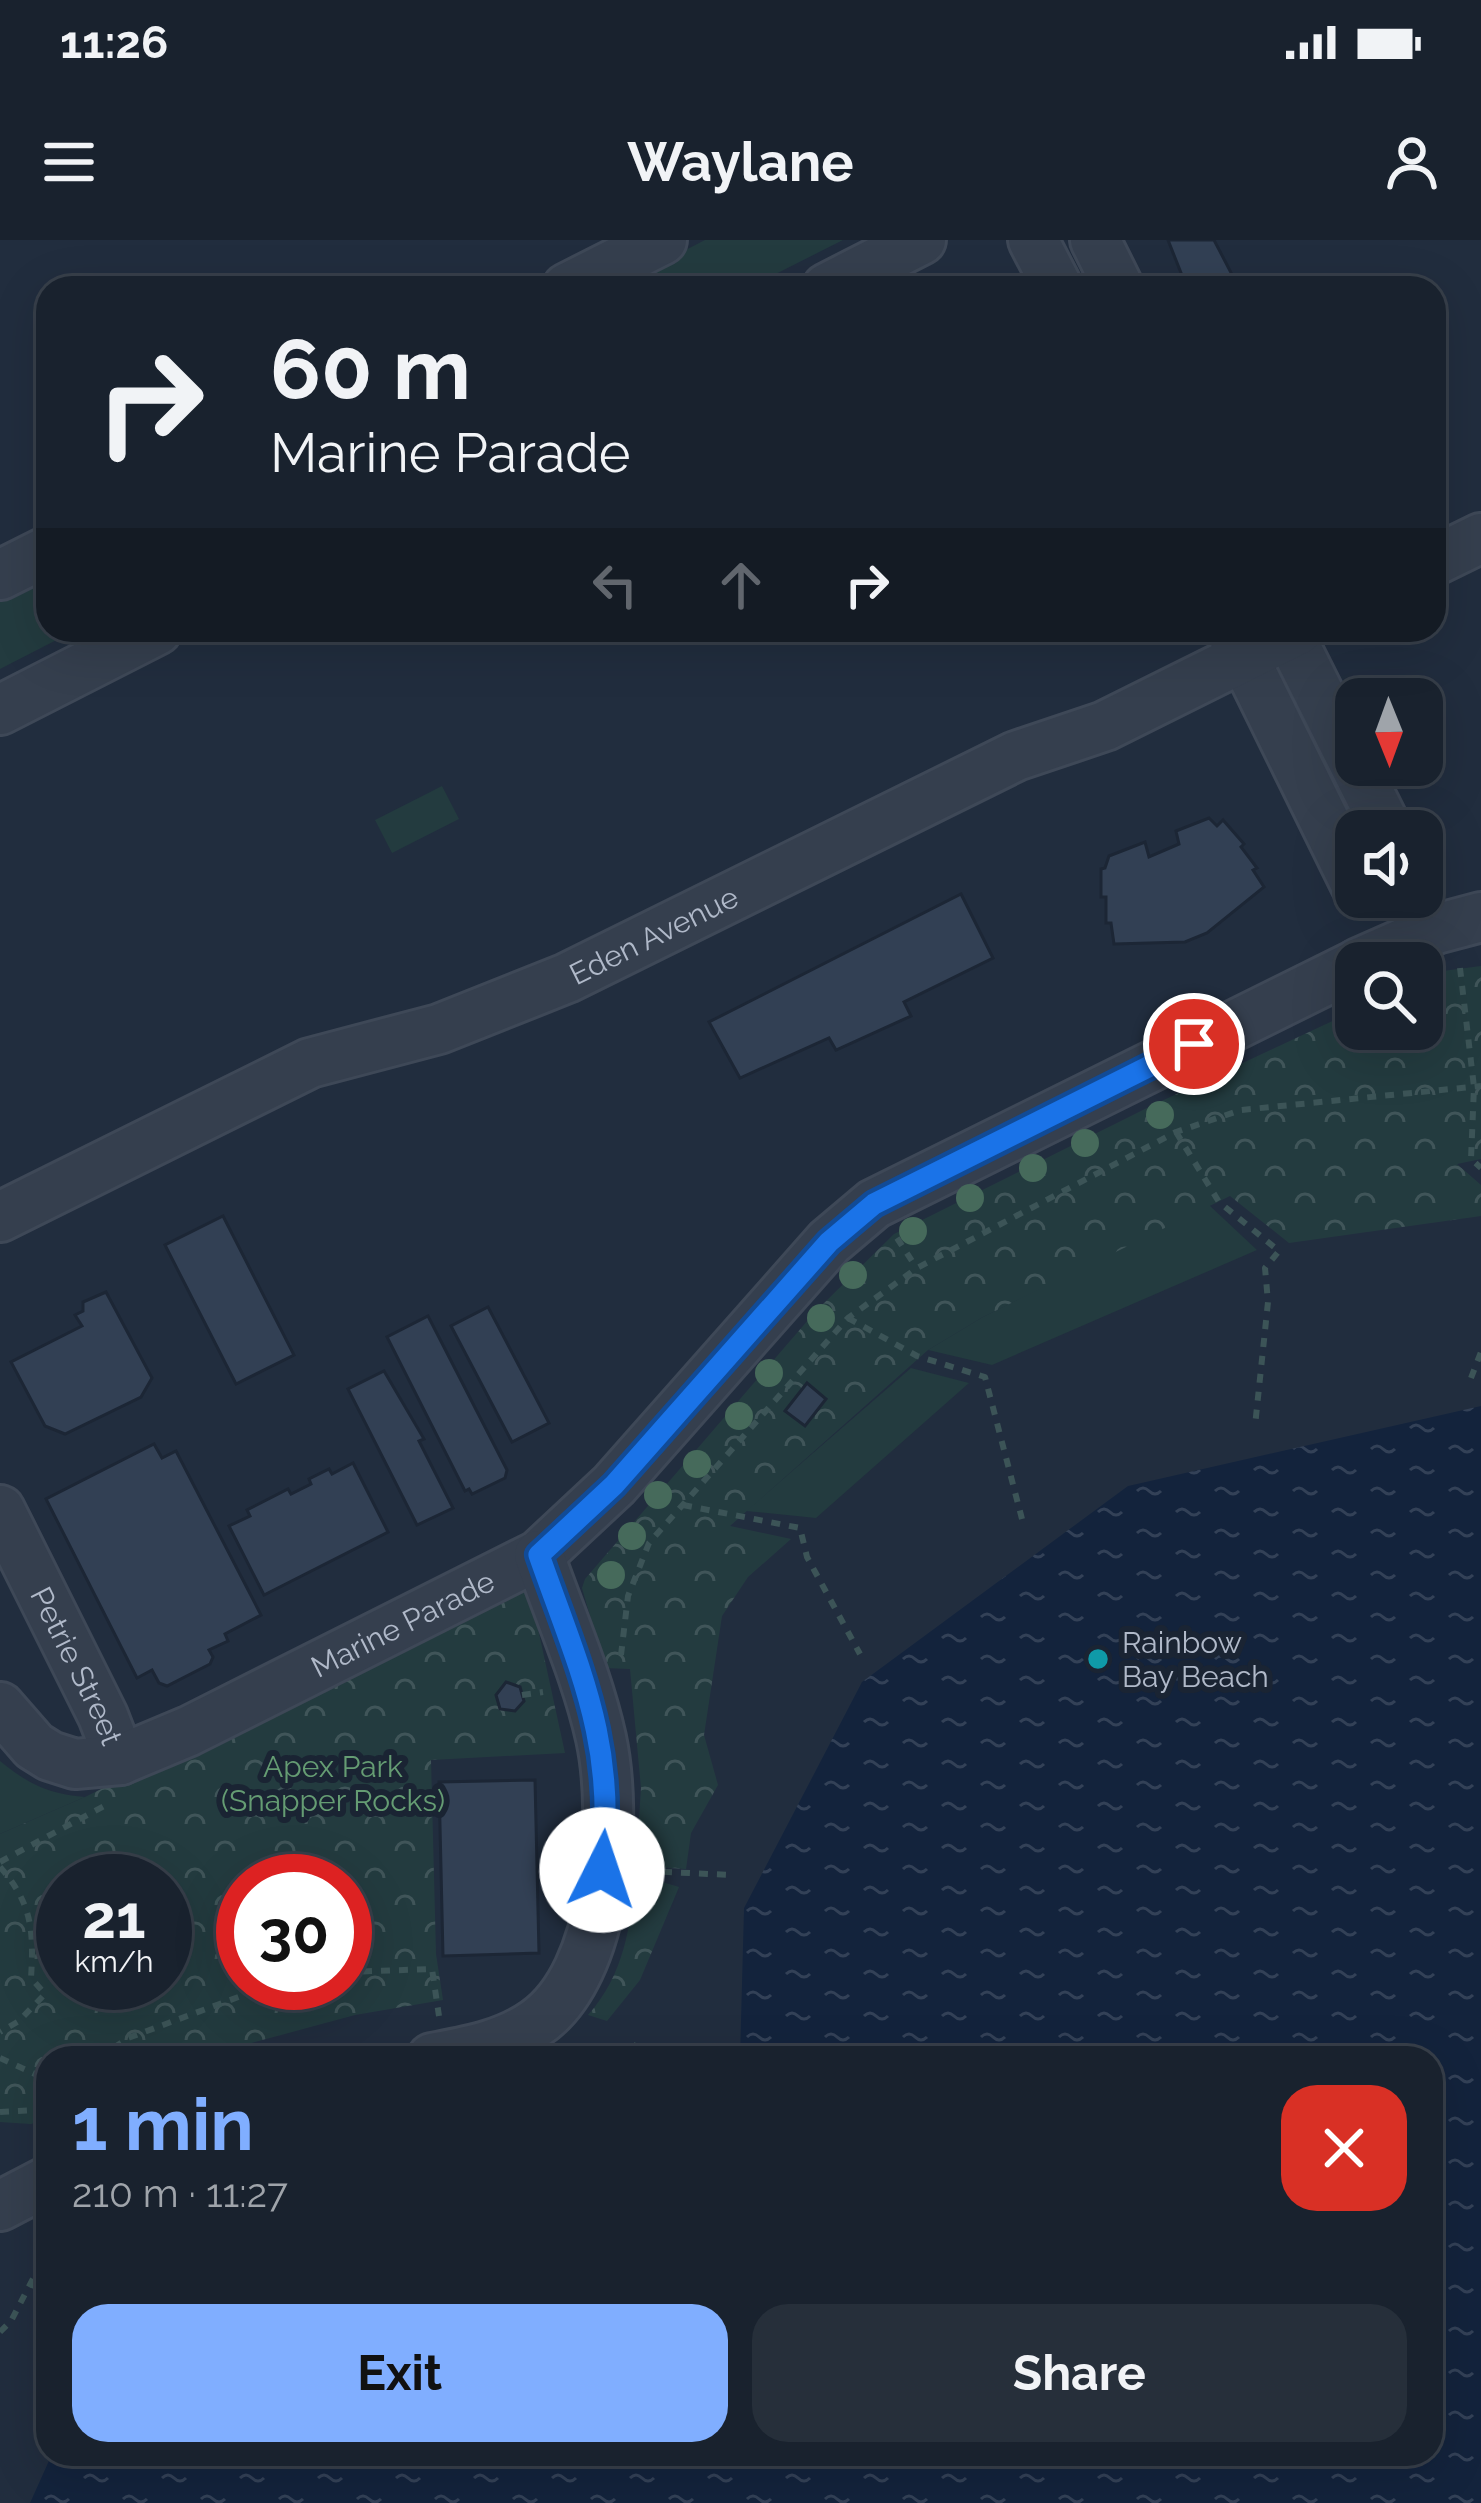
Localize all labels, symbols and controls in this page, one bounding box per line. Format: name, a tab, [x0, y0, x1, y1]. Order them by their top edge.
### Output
text: 11:26	[60, 16, 168, 69]
icon: menu	[36, 129, 102, 195]
icon: person	[1379, 129, 1445, 195]
text: Waylane	[627, 130, 854, 194]
text: 60 m	[270, 320, 471, 419]
icon: right	[72, 324, 228, 480]
text: Marine Parade	[270, 421, 630, 485]
icon: left	[582, 552, 648, 618]
icon: ahead	[708, 552, 774, 618]
icon: right	[834, 552, 900, 618]
north arrow	[1335, 678, 1443, 786]
map controls	[1335, 678, 1443, 1050]
button: sound	[1335, 810, 1443, 918]
street label: Eden Avenue	[564, 879, 744, 992]
button: search	[1335, 942, 1443, 1050]
pin	[1143, 993, 1245, 1095]
icon: arrive	[1161, 1011, 1227, 1077]
street label: Marine Parade	[305, 1563, 500, 1684]
street label: Petrie Street	[24, 1581, 130, 1750]
place label: Rainbow Bay Beach	[1122, 1625, 1269, 1694]
marker: Rainbow Bay Beach	[1085, 1646, 1111, 1672]
park label: Apex Park (Snapper Rocks)	[221, 1749, 445, 1818]
position arrow	[539, 1807, 665, 1933]
speed limit sign: 30	[216, 1854, 372, 2010]
text: 21	[82, 1882, 146, 1952]
text: km/h	[74, 1944, 154, 1979]
text: 1 min	[72, 2082, 254, 2167]
button: close	[1281, 2085, 1407, 2211]
text: 210 m · 11:27	[72, 2170, 288, 2216]
button: Exit	[72, 2304, 728, 2442]
button: Share	[752, 2304, 1407, 2442]

